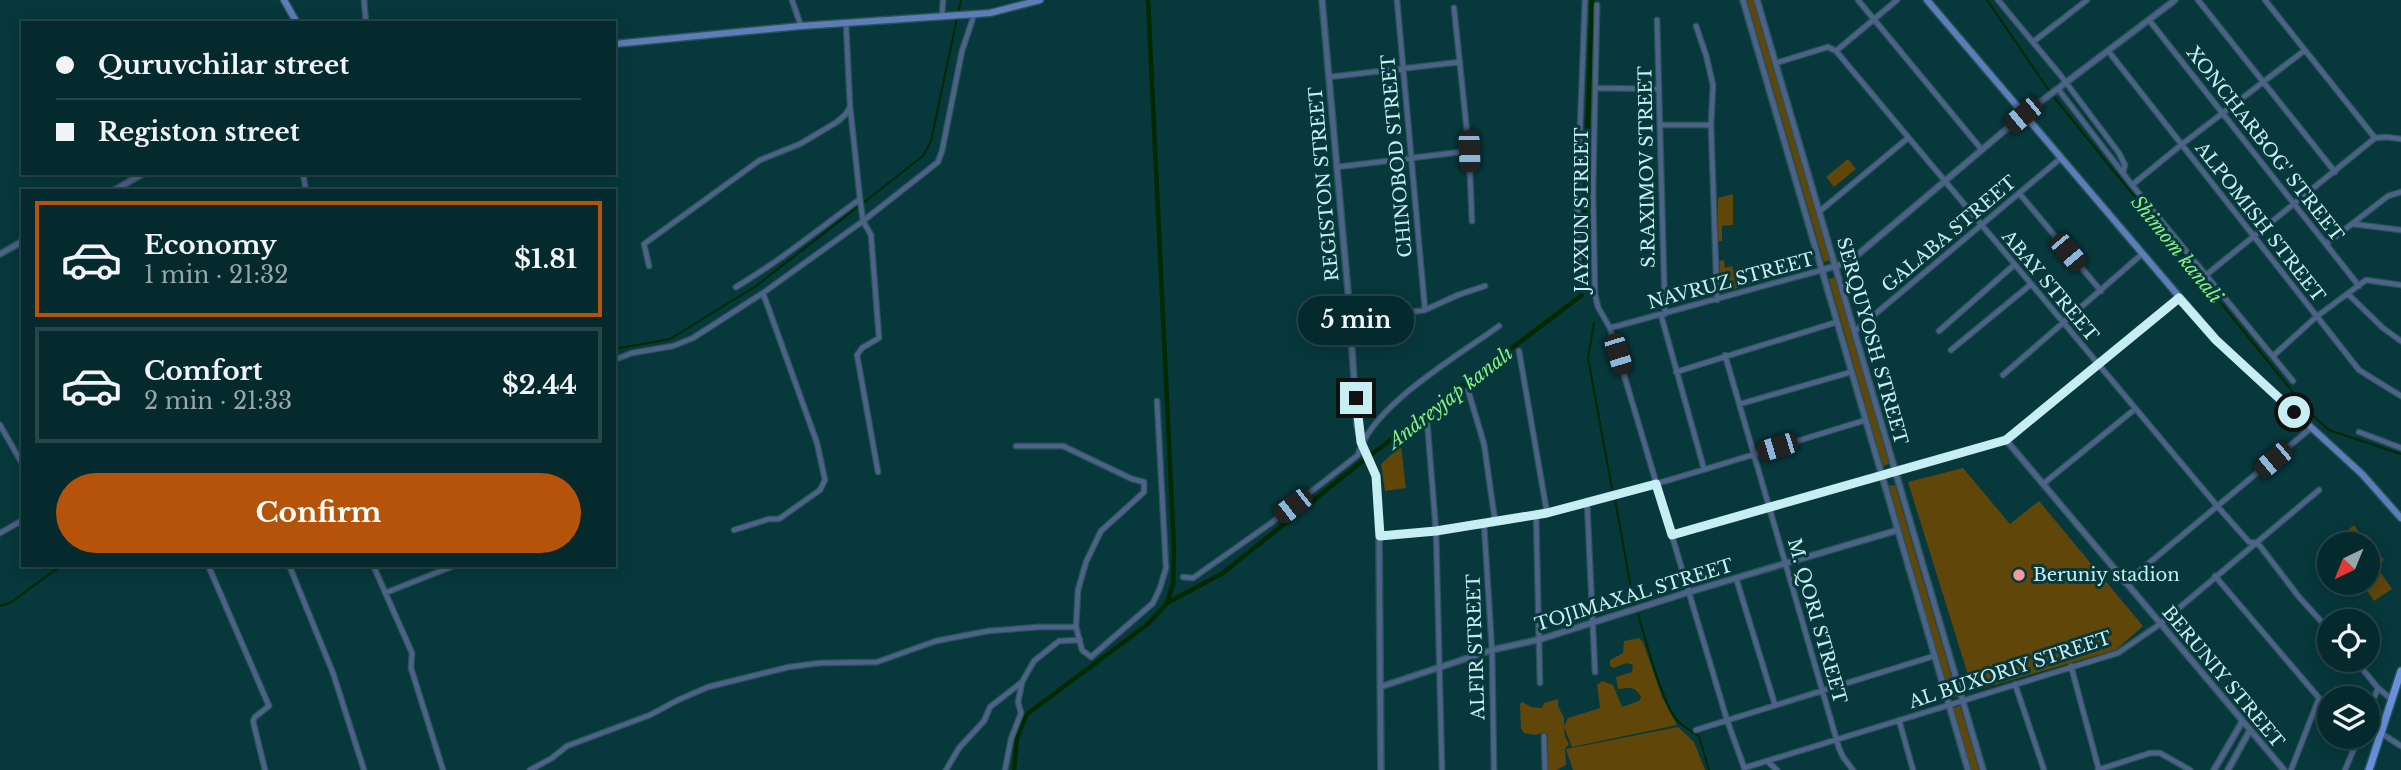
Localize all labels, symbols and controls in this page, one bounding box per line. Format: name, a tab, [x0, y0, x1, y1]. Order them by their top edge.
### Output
street label: XONCHARBOG' STREET	[2182, 42, 2348, 246]
text: Quruvchilar street	[98, 49, 349, 81]
street label: CHINOBOD STREET	[1377, 53, 1417, 258]
street label: S.RAXIMOV STREET	[1634, 65, 1660, 268]
street label: REGISTON STREET	[1304, 85, 1343, 282]
car	[2001, 93, 2046, 137]
text: Registon street	[98, 116, 300, 148]
street label: JAYXUN STREET	[1571, 127, 1593, 295]
car	[1458, 130, 1481, 172]
street label: ALPOMISH STREET	[2190, 137, 2330, 307]
street label: GALABA STREET	[1877, 171, 2021, 297]
water label: Shimom kanali	[2126, 191, 2227, 308]
street label: ABAY STREET	[1996, 225, 2103, 347]
icon: car	[60, 228, 123, 291]
text: Economy	[144, 229, 277, 261]
car	[2047, 229, 2090, 275]
street label: SERQUYOSH STREET	[1832, 235, 1912, 448]
text: $1.81	[514, 243, 577, 275]
street label: NAVRUZ STREET	[1645, 248, 1817, 314]
text: 1 min · 21:32	[144, 261, 288, 289]
callout: 5 min	[1298, 296, 1414, 346]
text: 5 min	[1321, 306, 1391, 334]
car	[1602, 331, 1635, 377]
water label: Andreyjap kanalı	[1381, 341, 1517, 455]
icon: car	[60, 354, 123, 417]
text: Comfort	[144, 355, 262, 387]
text: $2.44	[502, 369, 577, 401]
route end	[1340, 382, 1372, 414]
text: 2 min · 21:33	[144, 387, 292, 415]
route start	[2278, 396, 2310, 428]
car	[1754, 431, 1801, 463]
car	[2251, 438, 2296, 482]
button: Confirm	[56, 473, 581, 553]
car	[1270, 485, 1317, 527]
north arrow	[2317, 532, 2380, 595]
map controls	[2317, 532, 2380, 749]
street label: M. QORI STREET	[1783, 536, 1851, 707]
street label: TOJIMAXAL STREET	[1532, 554, 1736, 636]
place label: Beruniy stadion	[2033, 564, 2180, 586]
marker: Beruniy stadion	[2011, 567, 2027, 583]
street label: ALFIR STREET	[1462, 573, 1490, 721]
street label: BERUNIY STREET	[2157, 602, 2289, 753]
button: locate	[2317, 609, 2380, 672]
street label: AL BUXORIY STREET	[1905, 627, 2115, 713]
button: layers	[2317, 686, 2380, 749]

